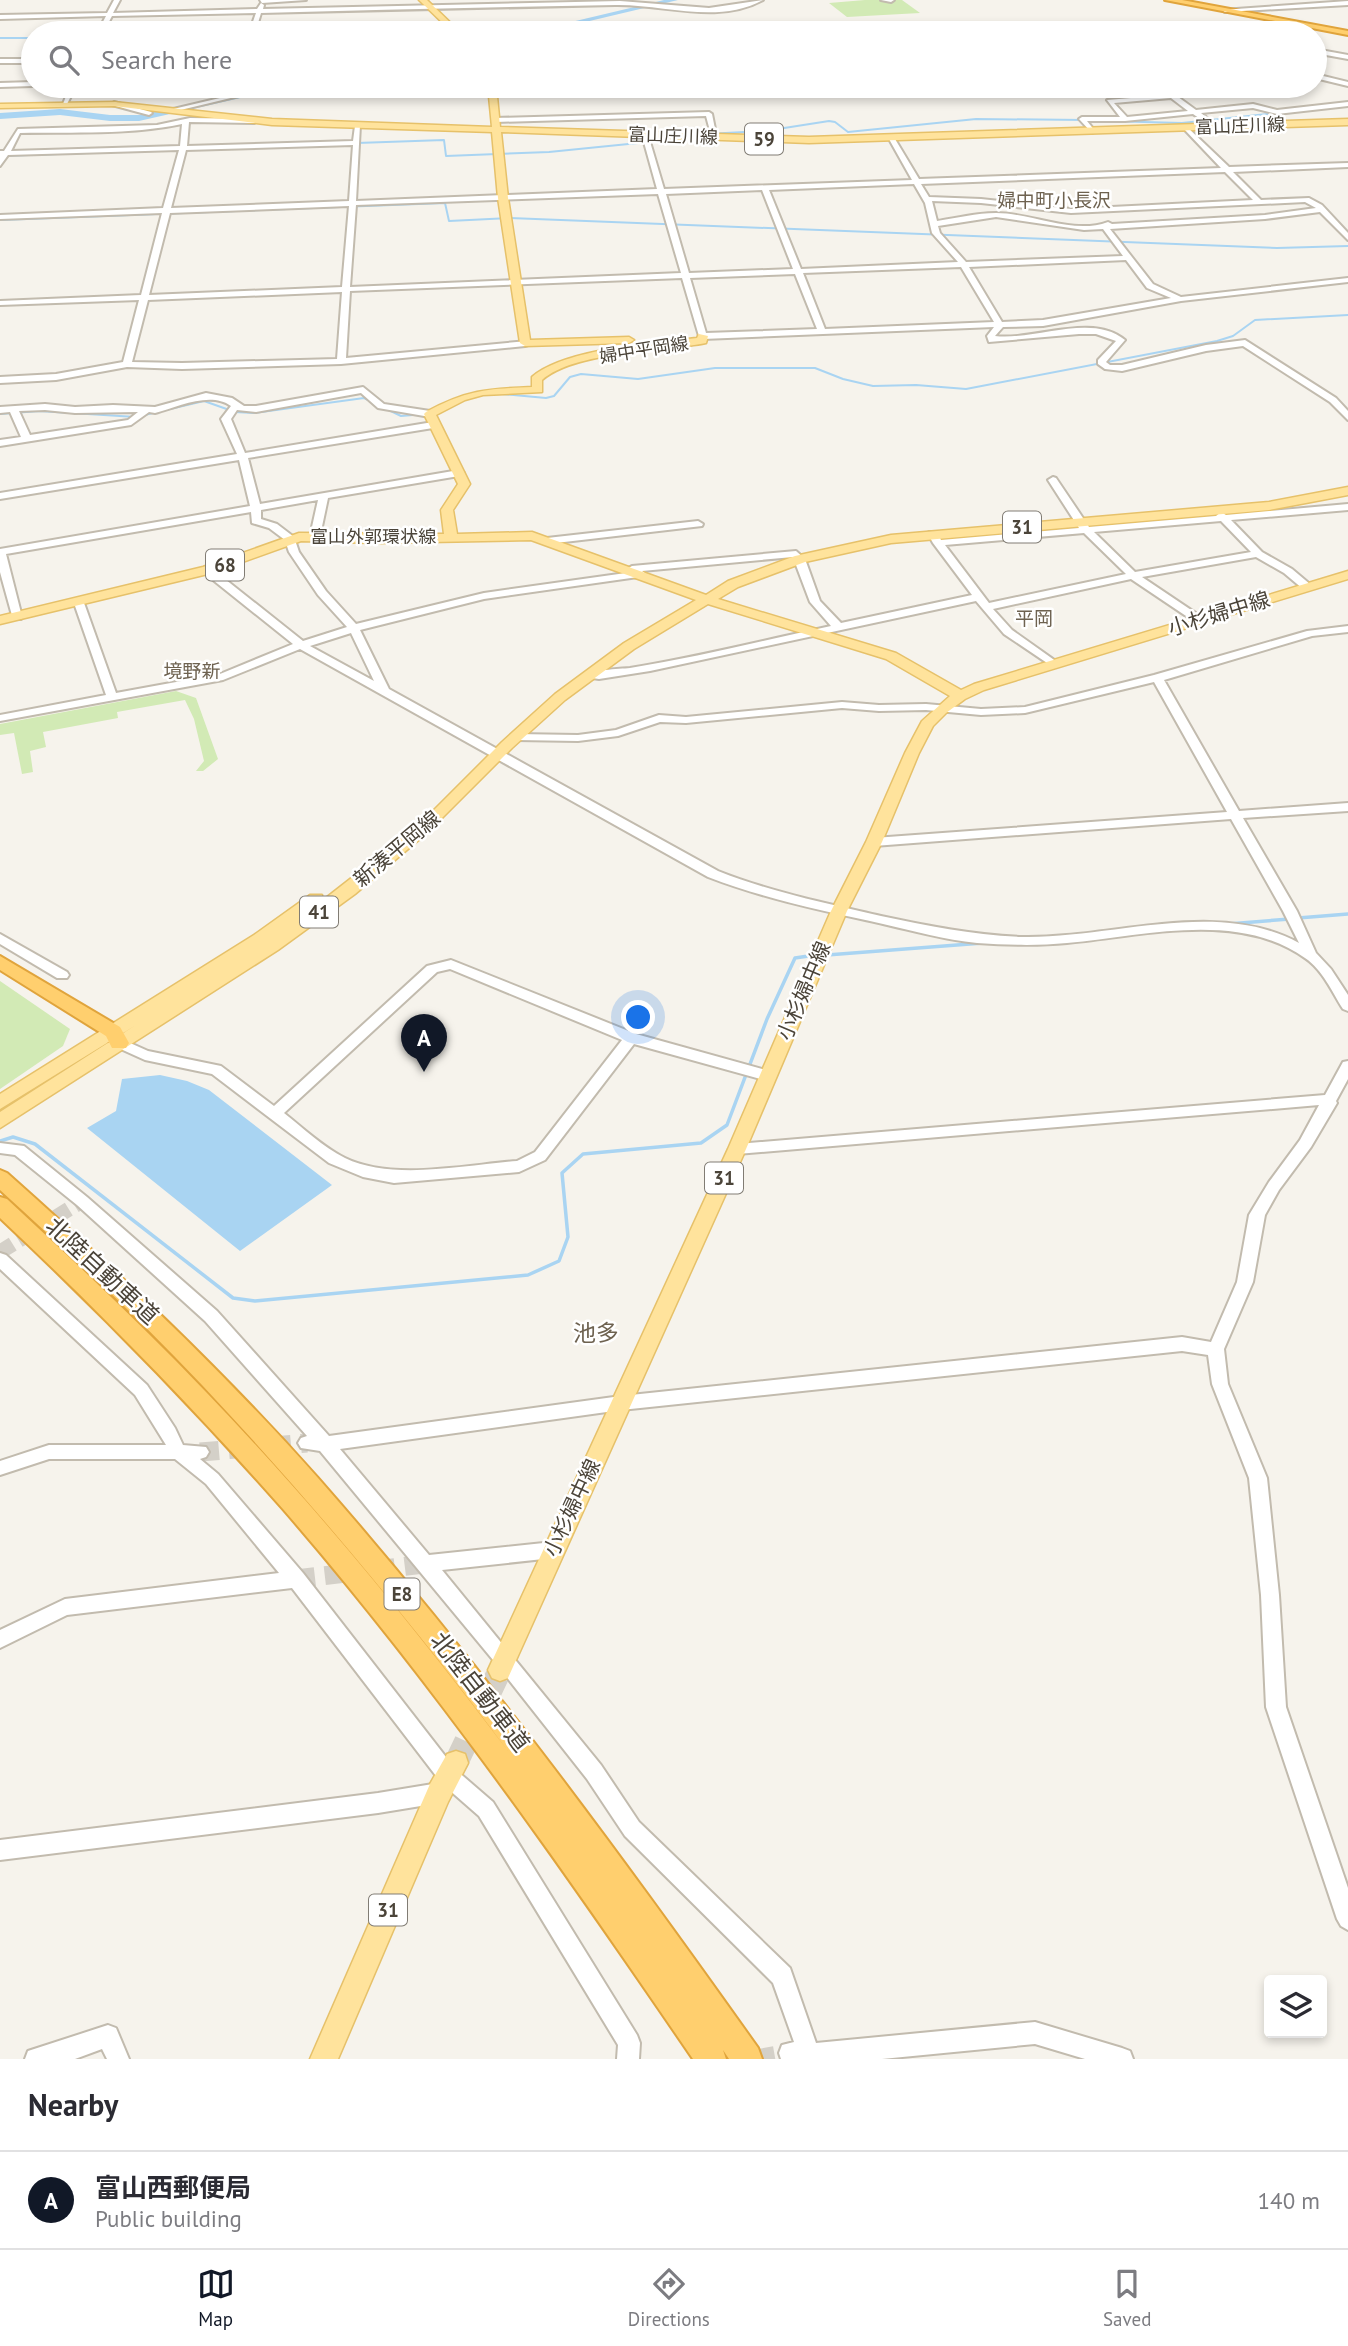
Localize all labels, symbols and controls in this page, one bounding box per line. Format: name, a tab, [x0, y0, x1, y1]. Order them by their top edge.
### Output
search box	[21, 21, 1327, 98]
icon: search	[45, 41, 83, 79]
text: Search here	[101, 43, 232, 76]
street label: 富山庄川線	[1195, 112, 1285, 139]
street label: 富山庄川線	[628, 122, 718, 149]
road number: 59	[745, 124, 783, 154]
district label: 婦中町小長沢	[997, 188, 1111, 212]
street label: 婦中平岡線	[598, 331, 690, 368]
road number: 31	[1003, 512, 1041, 542]
street label: 富山外郭環状線	[310, 525, 436, 548]
road number: 68	[206, 550, 244, 580]
street label: 小杉婦中線	[1165, 585, 1273, 642]
district label: 平岡	[1015, 606, 1053, 630]
district label: 境野新	[163, 659, 221, 683]
street label: 新湊平岡線	[348, 805, 446, 893]
road number: 41	[300, 896, 338, 928]
street label: 小杉婦中線	[771, 937, 836, 1044]
your location	[621, 1000, 655, 1034]
pin: A	[401, 1014, 447, 1072]
road number: 31	[705, 1162, 743, 1194]
street label: 北陸自動車道	[39, 1210, 166, 1331]
district label: 池多	[573, 1318, 619, 1347]
street label: 小杉婦中線	[537, 1455, 606, 1561]
road number: E8	[384, 1578, 420, 1610]
street label: 北陸自動車道	[424, 1625, 537, 1758]
road number: 31	[369, 1894, 407, 1926]
map controls	[1264, 1975, 1327, 2038]
button: layers	[1264, 1975, 1327, 2038]
text: Nearby	[28, 2085, 118, 2124]
text: 富山西郵便局	[95, 2171, 251, 2204]
text: A	[44, 2186, 58, 2215]
text: 140 m	[1258, 2186, 1320, 2215]
text: Public building	[95, 2204, 242, 2233]
tab: Map	[197, 2265, 235, 2331]
tab: Directions	[628, 2265, 710, 2331]
tab: Saved	[1103, 2265, 1151, 2331]

